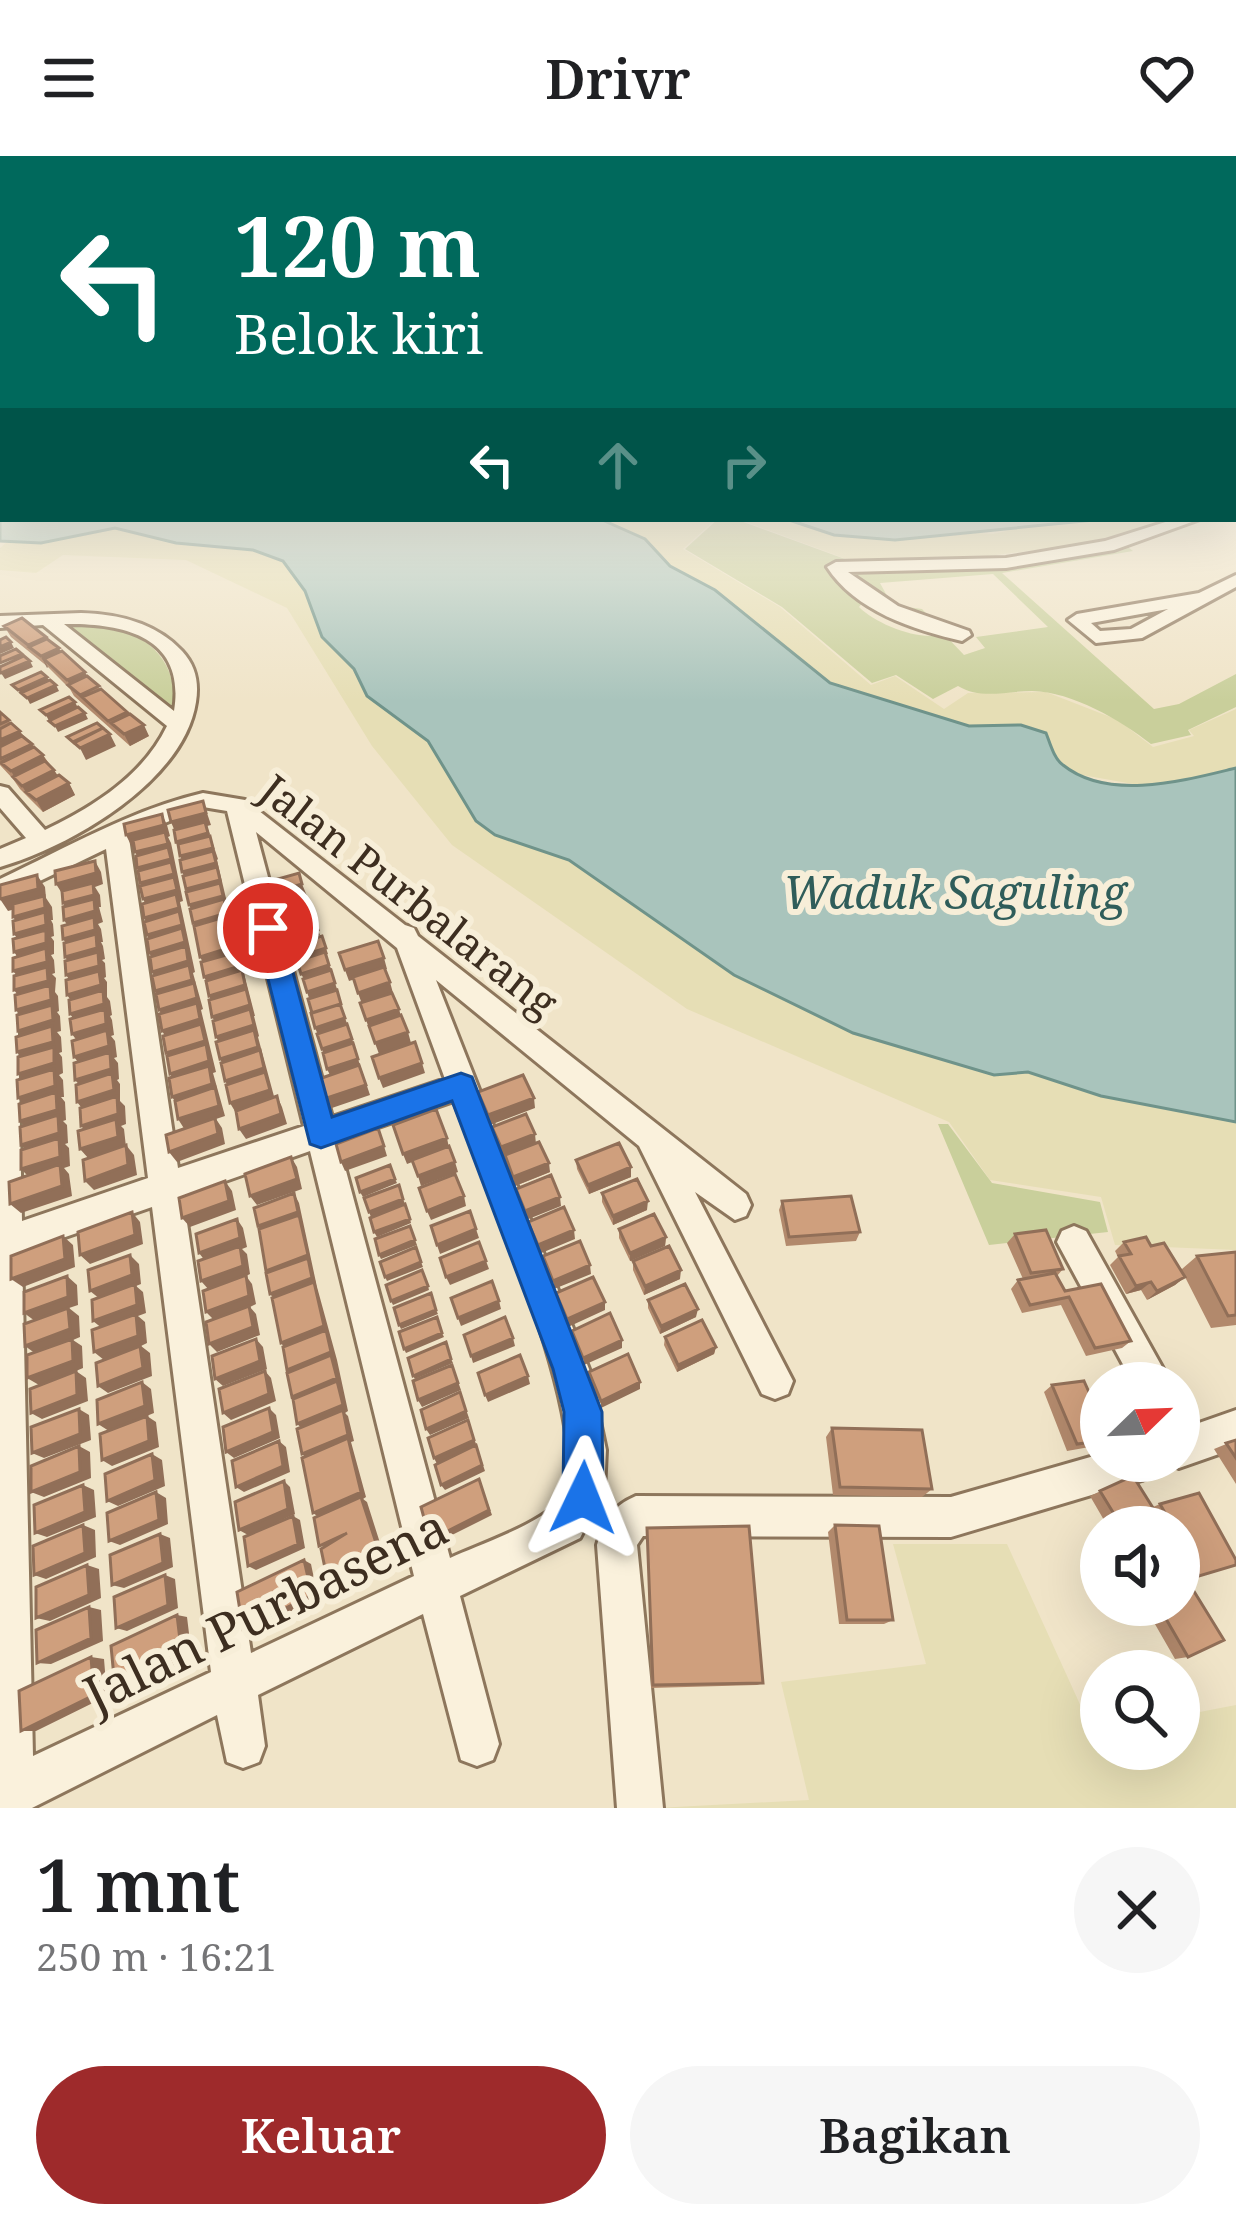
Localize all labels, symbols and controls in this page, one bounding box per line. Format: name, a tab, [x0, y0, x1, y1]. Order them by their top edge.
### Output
text: Drivr	[545, 41, 691, 115]
icon: menu	[36, 45, 102, 111]
icon: heart	[1134, 45, 1200, 111]
text: 120 m	[234, 187, 481, 302]
icon: left	[36, 204, 192, 360]
text: Belok kiri	[234, 296, 483, 370]
icon: left	[459, 432, 525, 498]
icon: ahead	[585, 432, 651, 498]
icon: right	[711, 432, 777, 498]
street label: Jalan Purbalarang	[248, 760, 571, 1030]
water label: Waduk Saguling	[784, 861, 1128, 922]
pin	[217, 877, 319, 979]
icon: arrive	[235, 895, 301, 961]
north arrow	[1080, 1362, 1200, 1482]
map controls	[1080, 1362, 1200, 1770]
position arrow	[520, 1435, 646, 1561]
street label: Jalan Purbasena	[70, 1491, 459, 1728]
button: sound	[1080, 1506, 1200, 1626]
button: search	[1080, 1650, 1200, 1770]
text: 1 mnt	[36, 1835, 240, 1933]
button: close	[1074, 1847, 1200, 1973]
text: 250 m · 16:21	[36, 1929, 277, 1982]
button: Keluar	[36, 2066, 606, 2204]
button: Bagikan	[630, 2066, 1200, 2204]

